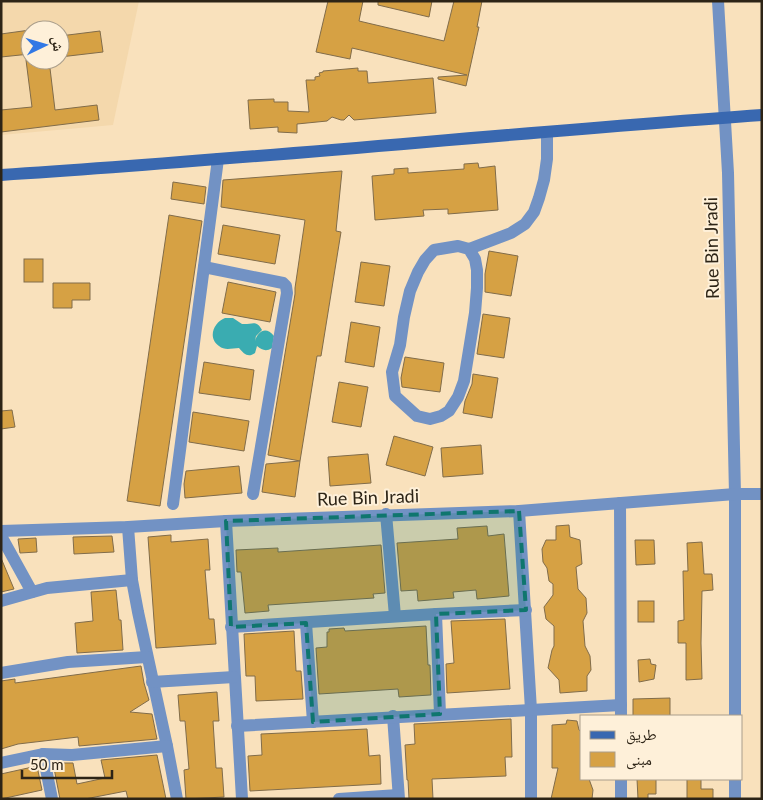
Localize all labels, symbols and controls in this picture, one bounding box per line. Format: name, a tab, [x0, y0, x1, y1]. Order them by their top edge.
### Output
north arrow	[20, 20, 70, 70]
text: ش	[48, 36, 68, 52]
street label: Rue Bin Jradi	[699, 197, 723, 299]
street label: Rue Bin Jradi	[317, 484, 419, 510]
legend	[580, 715, 743, 780]
text: طريق	[626, 725, 657, 745]
scale bar	[22, 748, 112, 780]
text: مبنى	[626, 750, 652, 770]
text: 50 m	[30, 755, 64, 773]

